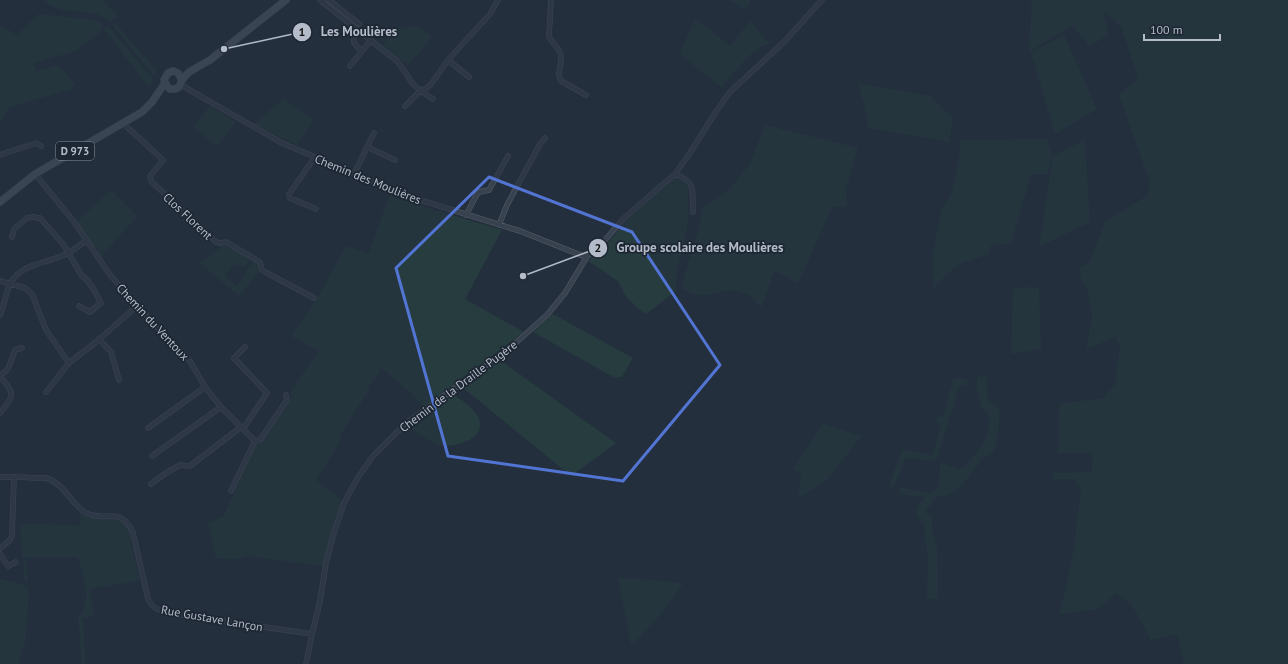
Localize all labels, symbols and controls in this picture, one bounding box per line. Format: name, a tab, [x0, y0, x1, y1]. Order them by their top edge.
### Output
scale bar	[1144, 16, 1220, 42]
callout: Les Moulières	[292, 19, 405, 44]
text: 100 m	[1150, 22, 1183, 37]
text: Les Moulières	[321, 23, 398, 40]
text: 1	[299, 24, 305, 39]
road number: D 973	[56, 142, 94, 160]
street label: Chemin des Moulières	[313, 151, 423, 207]
street label: Clos Florent	[160, 189, 216, 243]
callout: Groupe scolaire des Moulières	[588, 235, 791, 260]
text: Groupe scolaire des Moulières	[617, 239, 784, 256]
text: 2	[595, 240, 601, 255]
street label: Chemin du Ventoux	[113, 280, 193, 364]
street label: Chemin de la Draille Pugère	[396, 337, 520, 435]
street label: Rue Gustave Lançon	[160, 602, 264, 634]

